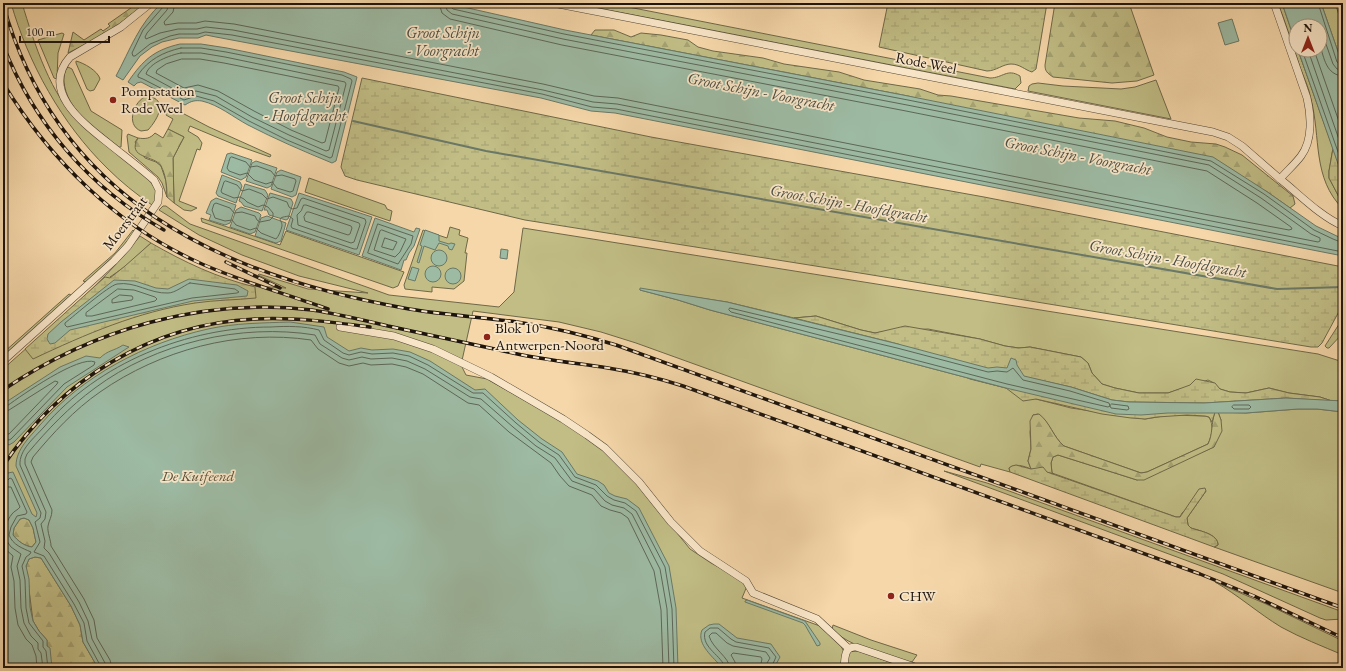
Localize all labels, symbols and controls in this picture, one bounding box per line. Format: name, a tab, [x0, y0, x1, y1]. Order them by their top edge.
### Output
scale bar	[20, 18, 109, 44]
north arrow	[1288, 18, 1328, 58]
text: N	[1304, 21, 1313, 35]
water label: Groot Schijn - Voorgracht	[406, 22, 480, 61]
text: 100 m	[26, 24, 56, 40]
street label: Rode Weel	[894, 47, 959, 78]
water label: Groot Schijn - Voorgracht	[686, 67, 837, 116]
place label: Pompstation Rode Weel	[121, 81, 195, 117]
water label: Groot Schijn - Hoofdgracht	[264, 87, 347, 126]
marker: Pompstation Rode Weel	[108, 95, 118, 105]
water label: Groot Schijn - Voorgracht	[1003, 131, 1154, 180]
water label: Groot Schijn - Hoofdgracht	[769, 179, 931, 228]
street label: Moerstraat	[98, 192, 151, 253]
water label: Groot Schijn - Hoofdgracht	[1088, 234, 1250, 283]
place label: Blok 10 Antwerpen-Noord	[494, 318, 604, 354]
marker: Blok 10 Antwerpen-Noord	[482, 332, 492, 342]
park label: De Kuifeend	[161, 466, 235, 485]
place label: CHW	[899, 586, 936, 605]
marker: CHW	[886, 591, 896, 601]

